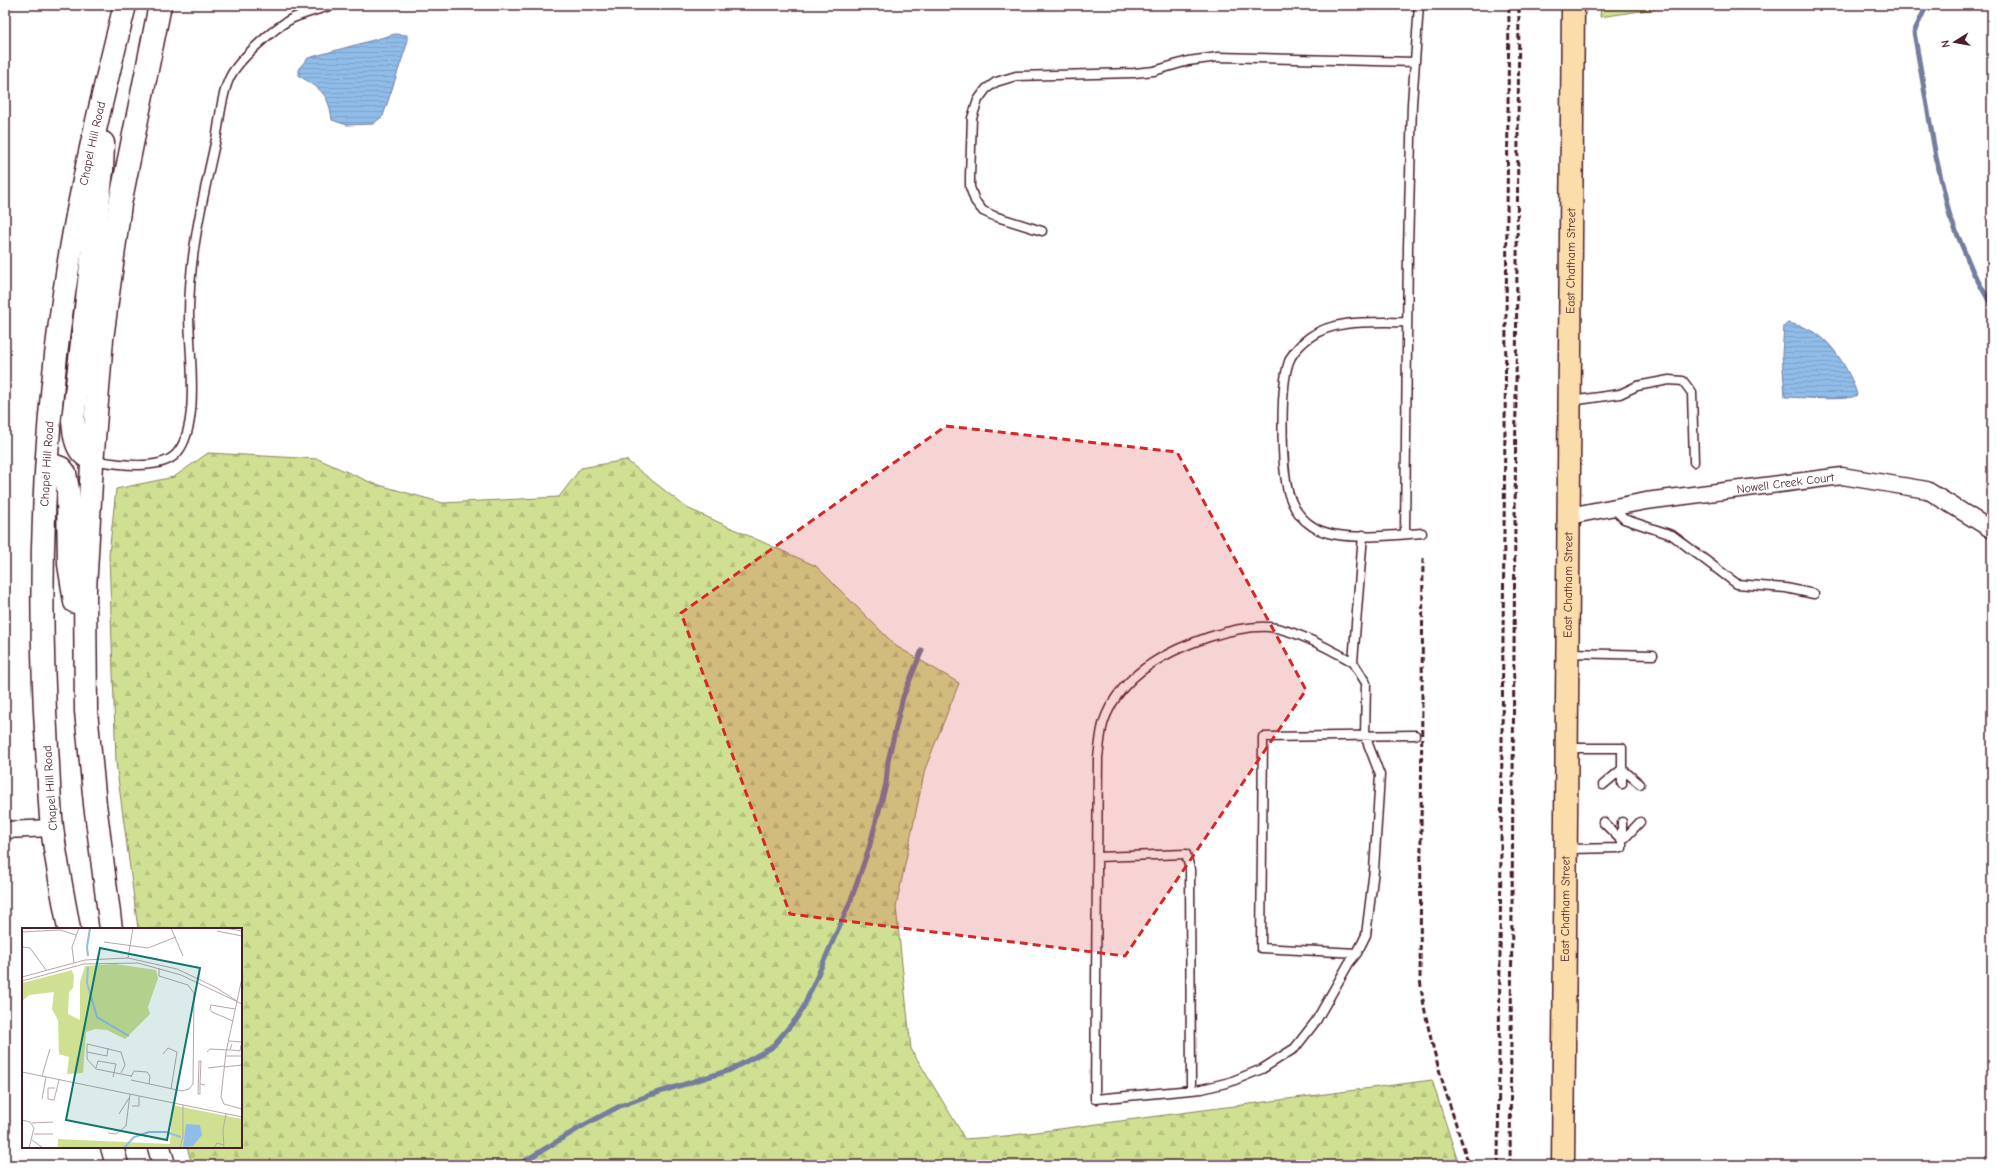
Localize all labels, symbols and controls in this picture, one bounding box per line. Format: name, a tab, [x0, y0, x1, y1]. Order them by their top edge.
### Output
north arrow	[1935, 22, 1975, 62]
text: N	[1939, 39, 1953, 49]
street label: Chapel Hill Road	[76, 100, 108, 187]
street label: East Chatham Street	[1563, 207, 1578, 314]
street label: Chapel Hill Road	[37, 420, 57, 507]
street label: Nowell Creek Court	[1736, 470, 1836, 496]
street label: East Chatham Street	[1561, 531, 1575, 638]
street label: Chapel Hill Road	[40, 745, 60, 831]
street label: East Chatham Street	[1558, 855, 1573, 962]
inset map	[22, 928, 242, 1148]

